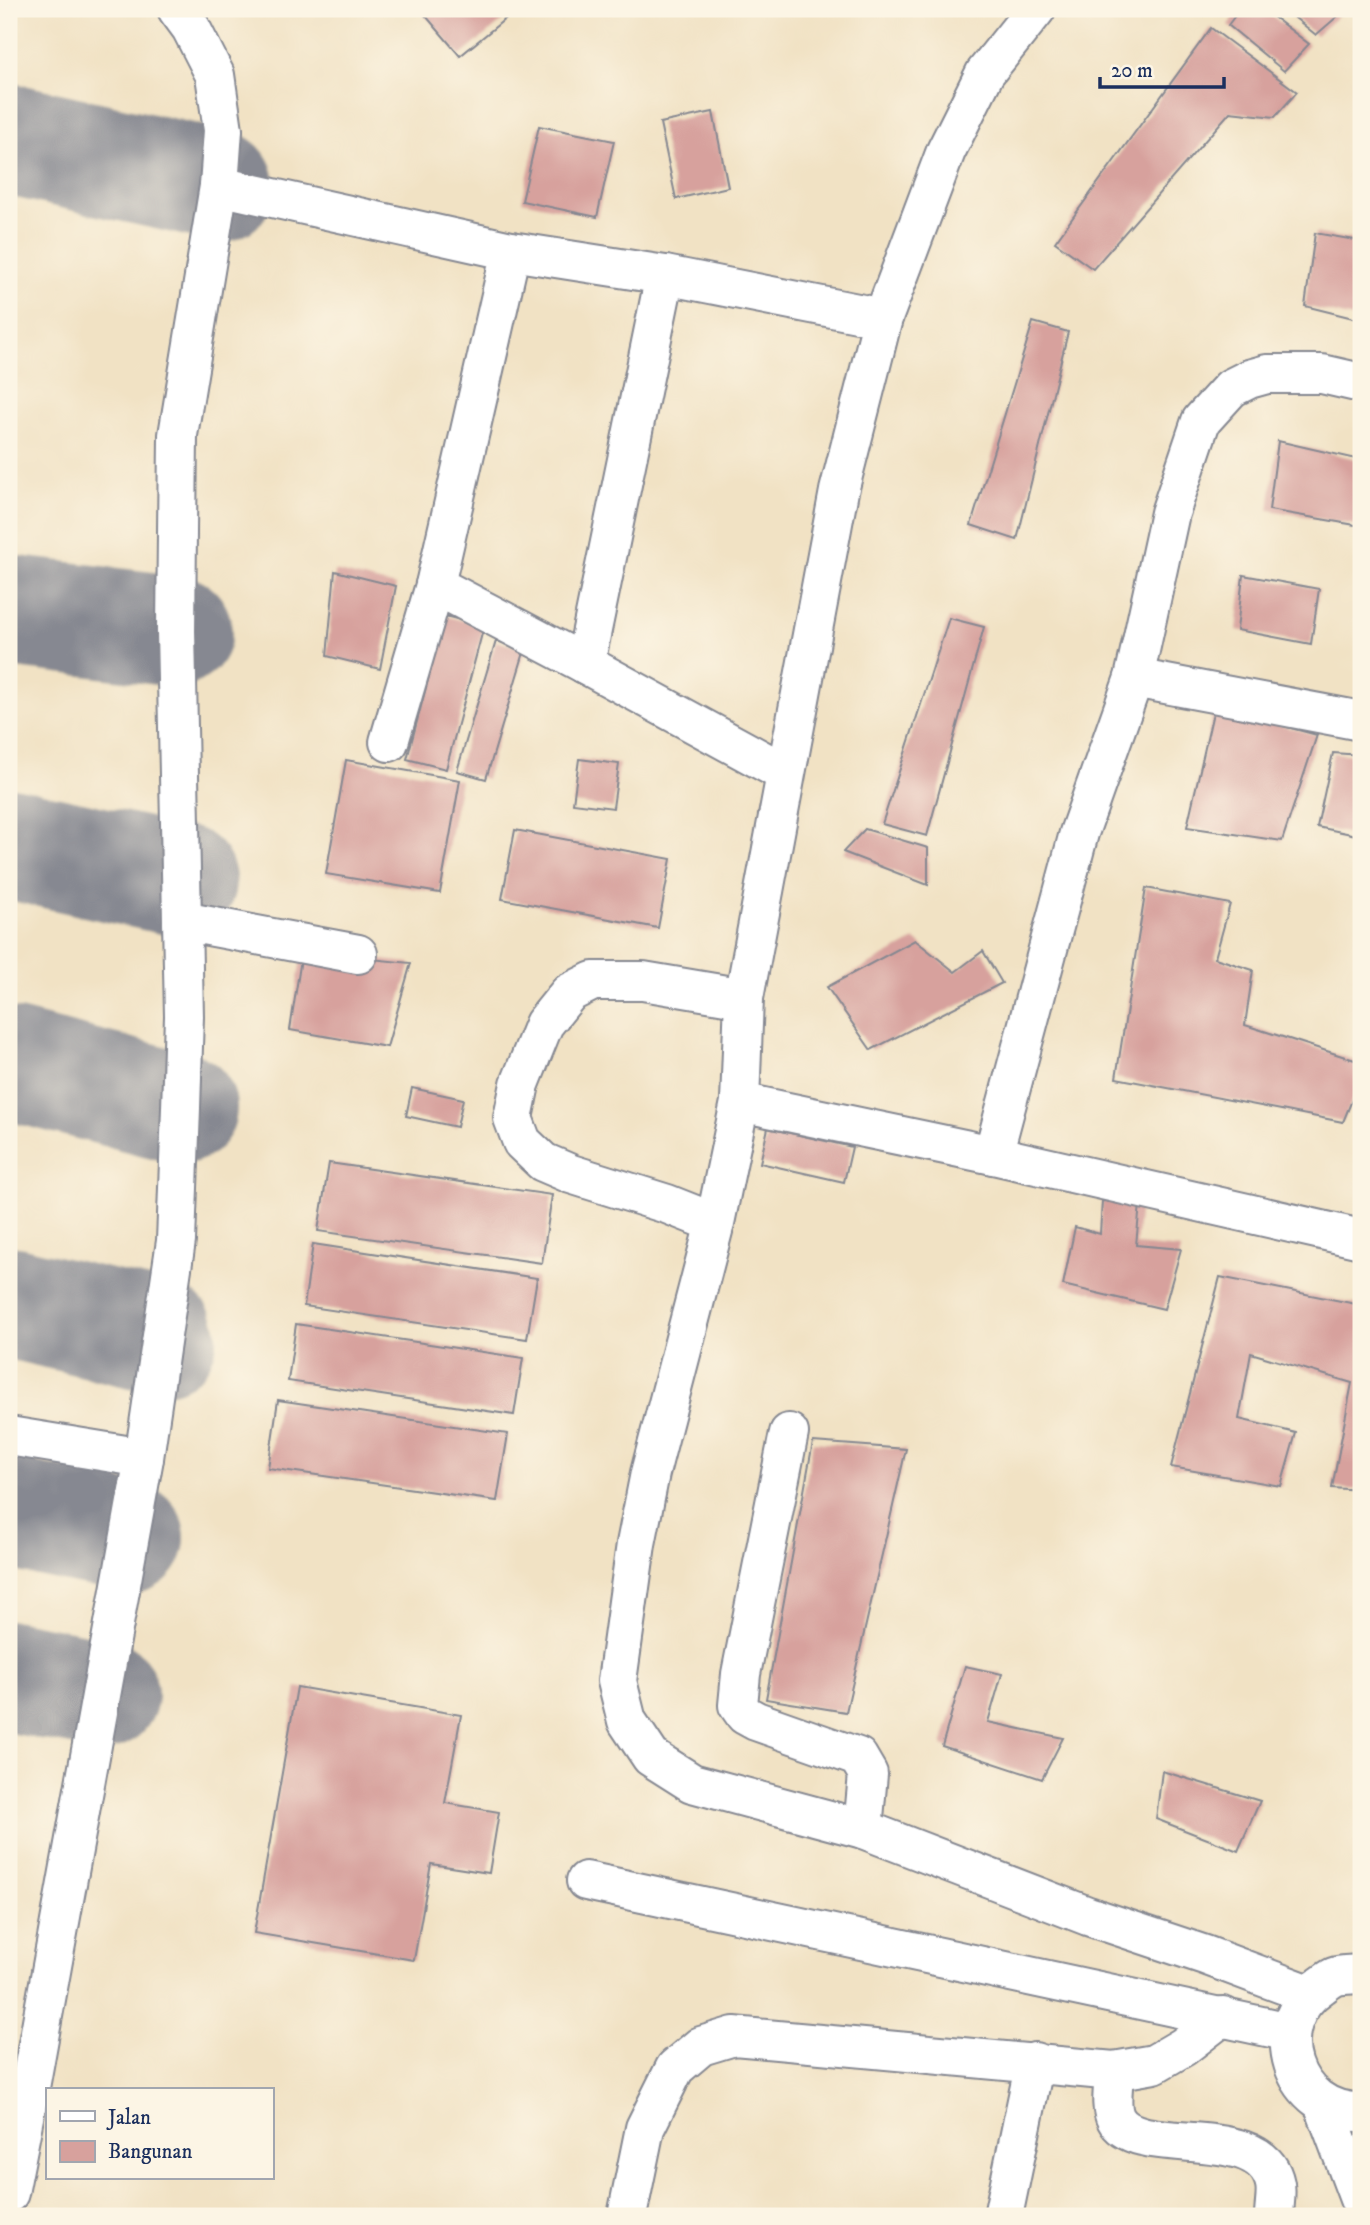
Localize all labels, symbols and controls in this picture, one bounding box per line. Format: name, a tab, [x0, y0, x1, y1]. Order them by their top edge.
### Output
scale bar	[1100, 46, 1225, 90]
text: 20 m	[1111, 58, 1153, 84]
legend	[46, 2088, 273, 2180]
text: Jalan	[106, 2105, 151, 2131]
text: Bangunan	[108, 2139, 192, 2165]

